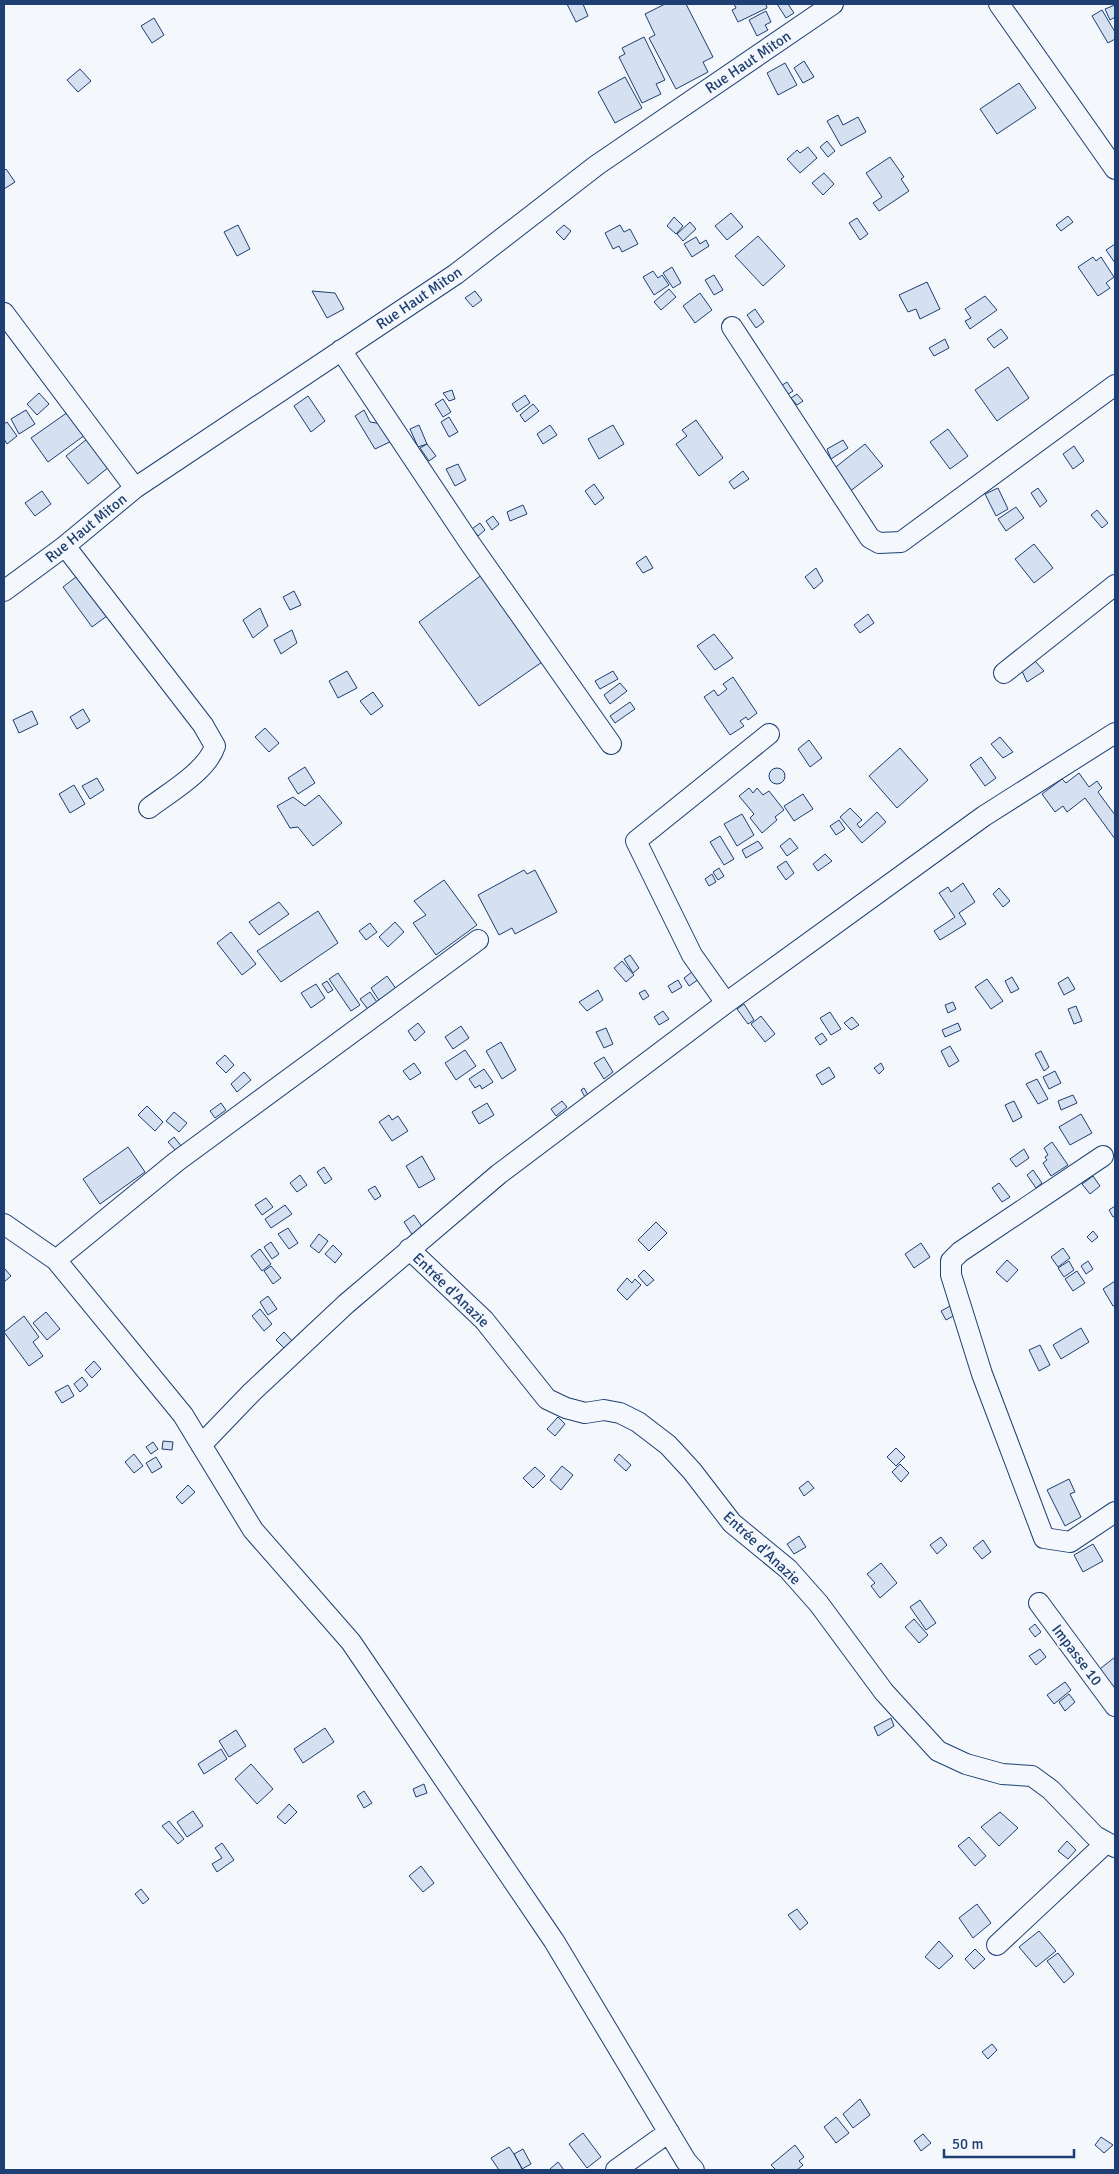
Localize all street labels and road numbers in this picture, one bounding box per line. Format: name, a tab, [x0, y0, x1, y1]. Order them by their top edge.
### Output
street label: Rue Haut Miton	[702, 27, 794, 97]
street label: Rue Haut Miton	[373, 263, 465, 333]
street label: Rue Haut Miton	[42, 490, 130, 566]
street label: Entrée d'Anazie	[409, 1249, 493, 1331]
street label: Entrée d'Anazie	[719, 1507, 805, 1589]
street label: Impasse 10	[1048, 1621, 1106, 1689]

